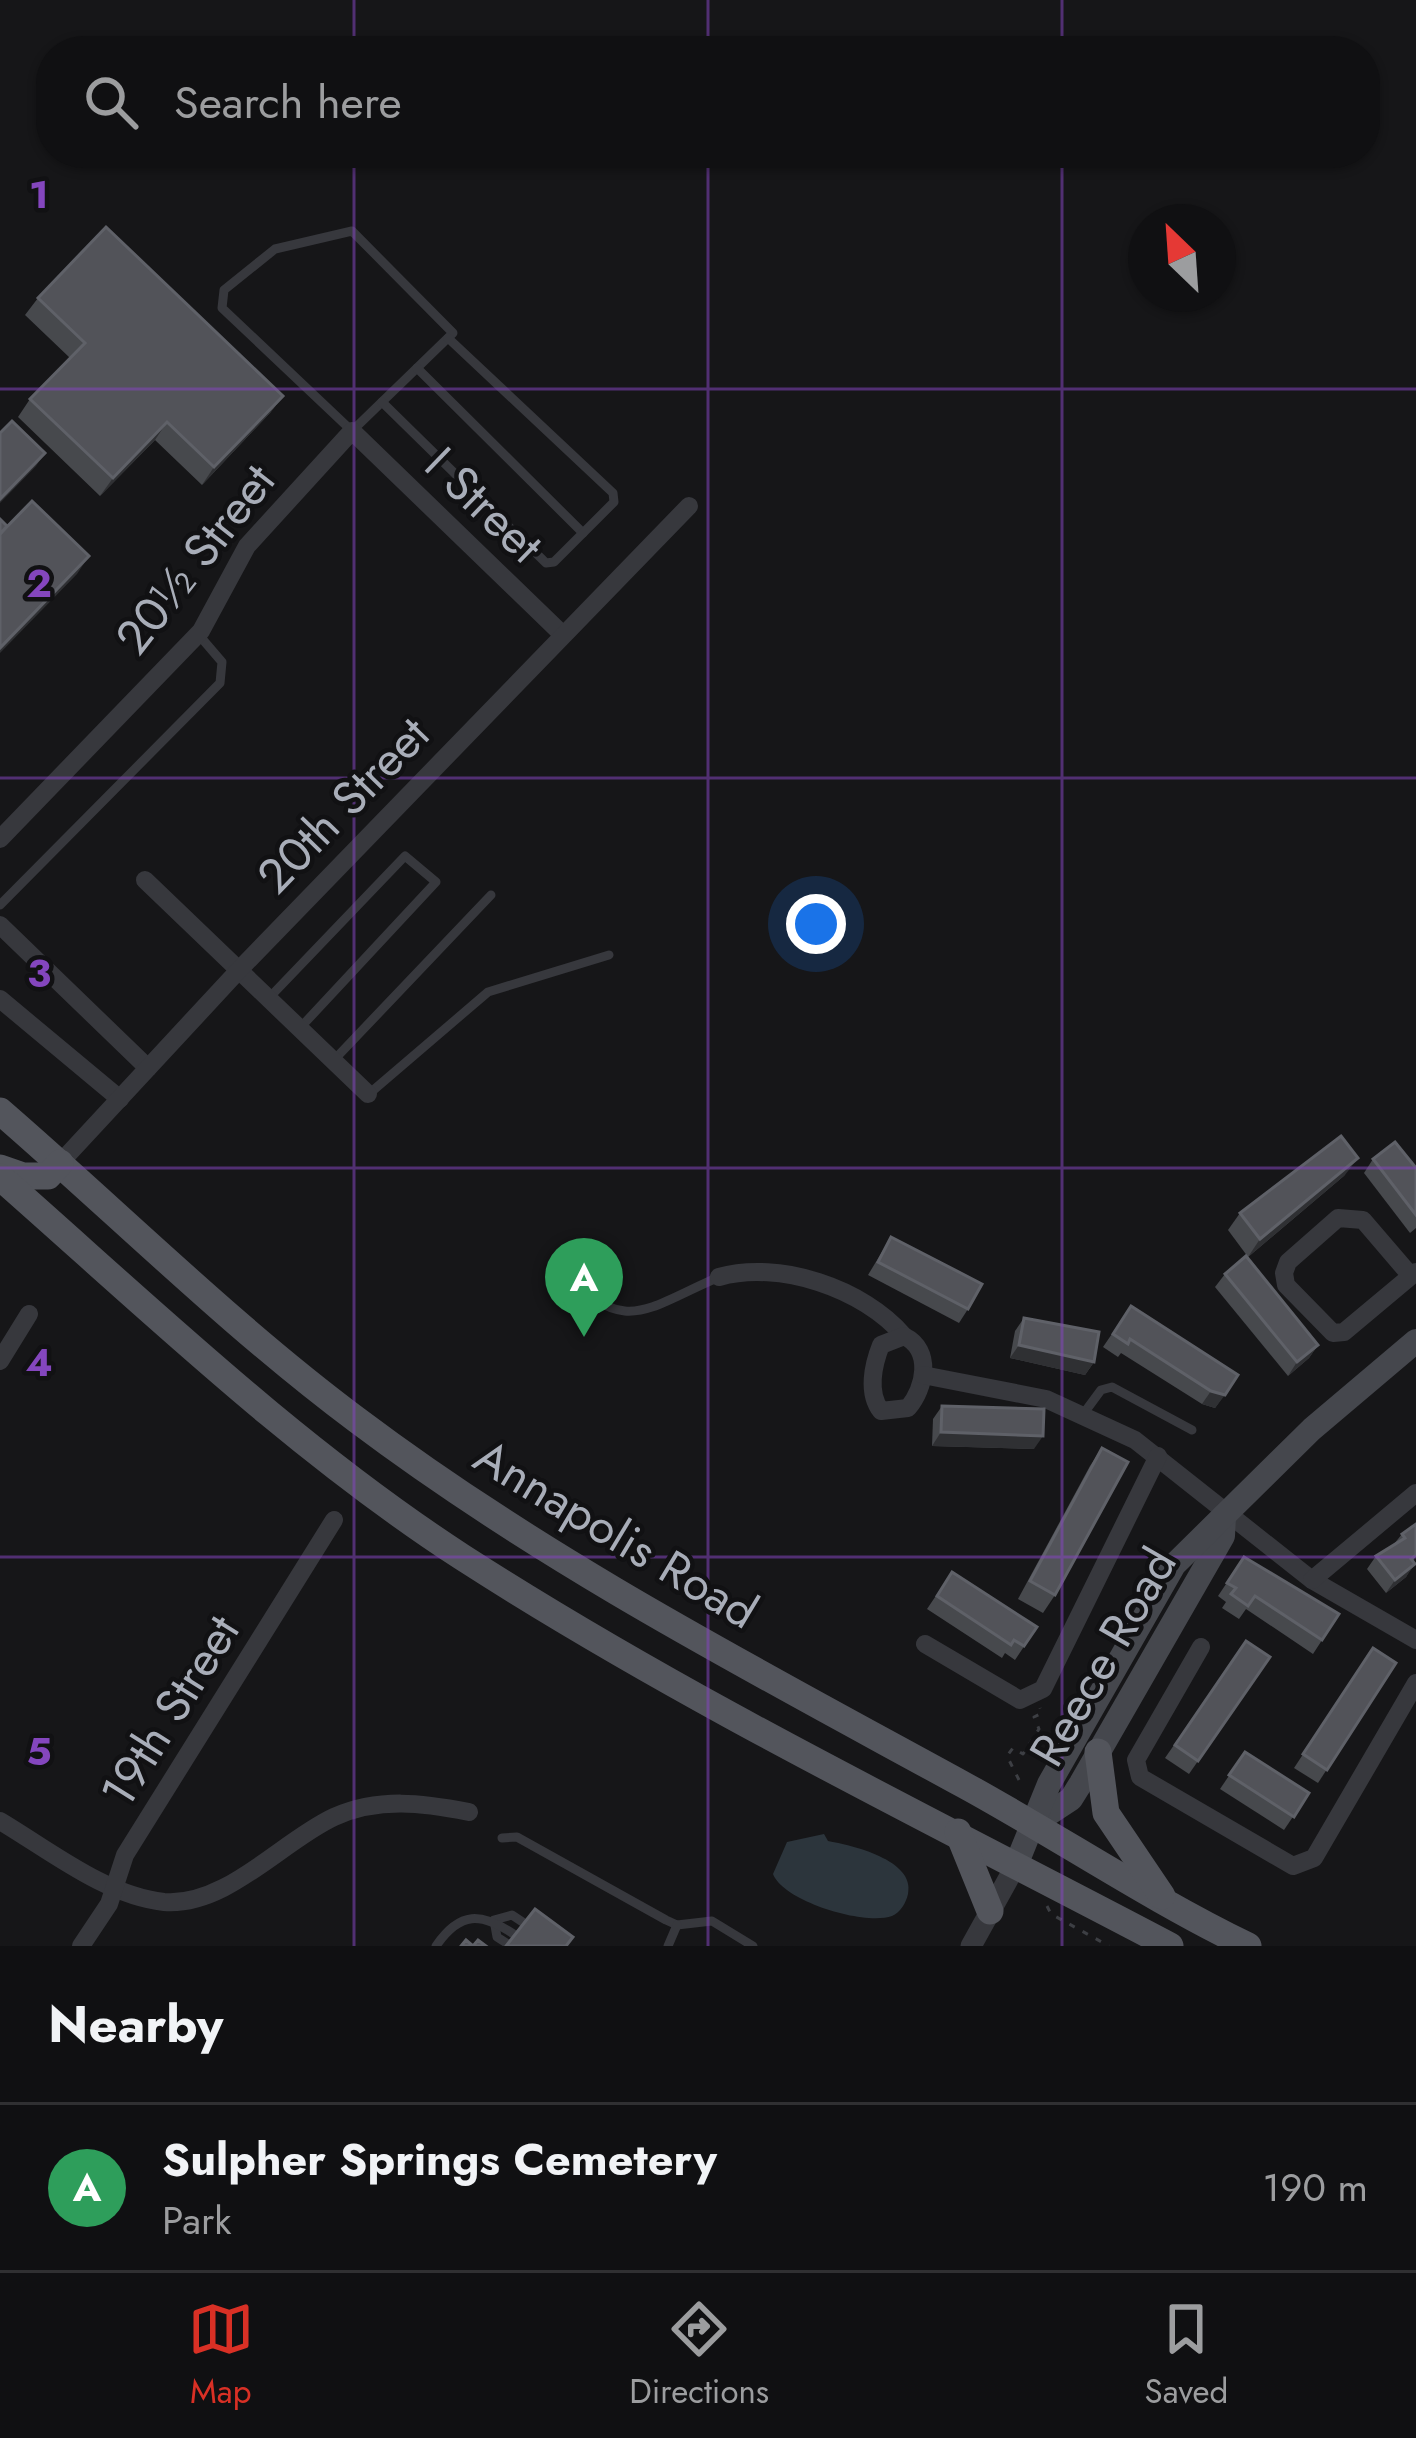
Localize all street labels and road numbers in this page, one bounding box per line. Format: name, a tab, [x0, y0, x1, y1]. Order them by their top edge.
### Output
street label: I Street	[409, 431, 559, 579]
street label: 20½ Street	[99, 449, 292, 669]
street label: 20th Street	[241, 701, 445, 909]
street label: Annapolis Road	[461, 1422, 771, 1646]
street label: Reece Road	[1013, 1535, 1193, 1779]
street label: 19th Street	[84, 1601, 256, 1820]

